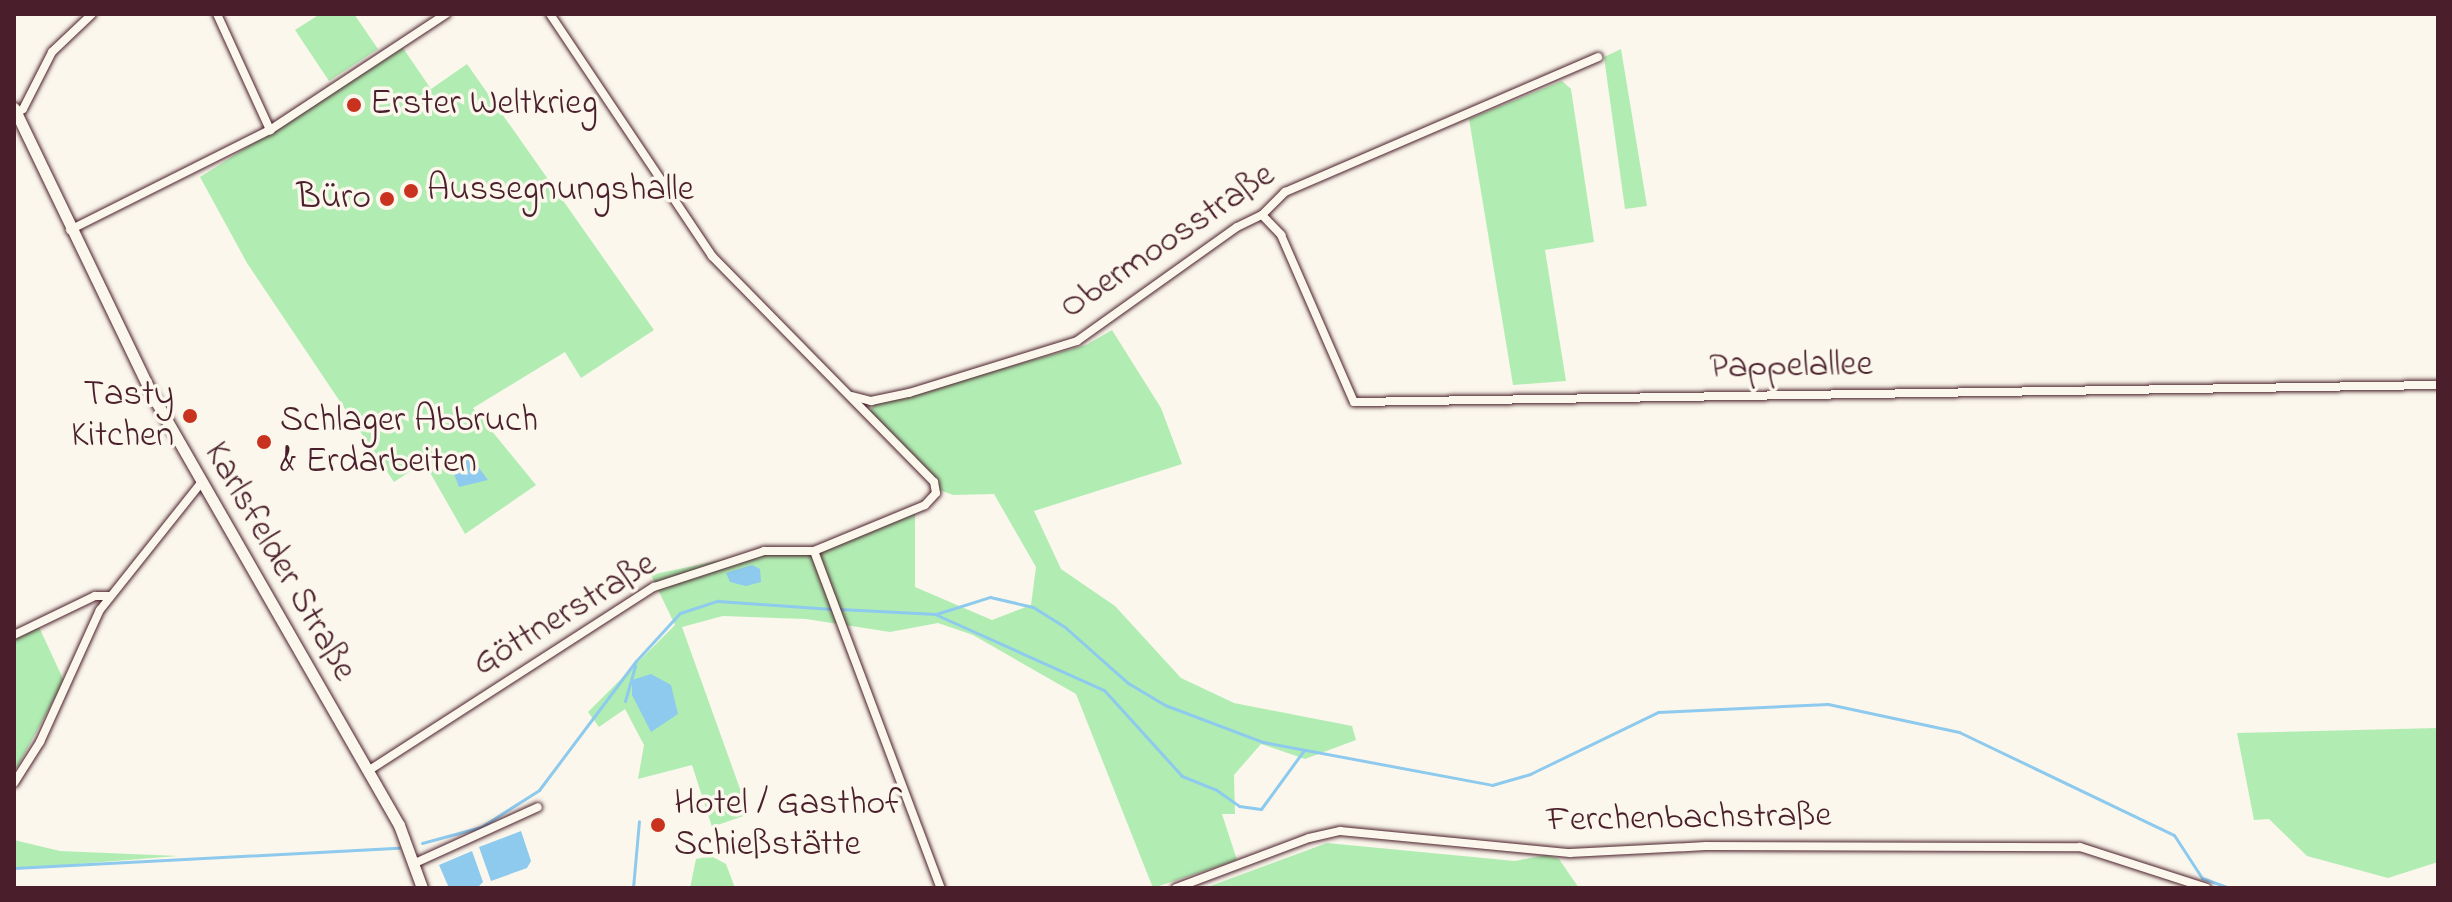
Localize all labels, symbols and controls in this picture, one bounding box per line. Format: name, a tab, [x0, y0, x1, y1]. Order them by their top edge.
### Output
place label: Erster Weltkrieg	[370, 83, 598, 127]
marker: Erster Weltkrieg	[345, 96, 363, 114]
street label: Obermoosstraße	[1052, 154, 1284, 330]
place label: Aussegnungshalle	[427, 169, 694, 213]
place label: Büro	[296, 177, 371, 221]
marker: Aussegnungshalle	[402, 182, 420, 200]
marker: Büro	[378, 190, 396, 208]
street label: Pappelallee	[1709, 344, 1873, 390]
place label: Tasty Kitchen	[71, 373, 174, 458]
place label: Schlager Abbruch & Erdarbeiten	[280, 399, 538, 484]
marker: Tasty Kitchen	[181, 407, 199, 425]
marker: Schlager Abbruch & Erdarbeiten	[255, 433, 273, 451]
street label: Karlsfelder Straße	[193, 435, 365, 689]
street label: Göttnerstraße	[465, 543, 665, 687]
place label: Hotel / Gasthof Schießstätte	[674, 782, 902, 867]
street label: Ferchenbachstraße	[1546, 795, 1832, 843]
marker: Hotel / Gasthof Schießstätte	[649, 816, 667, 834]

